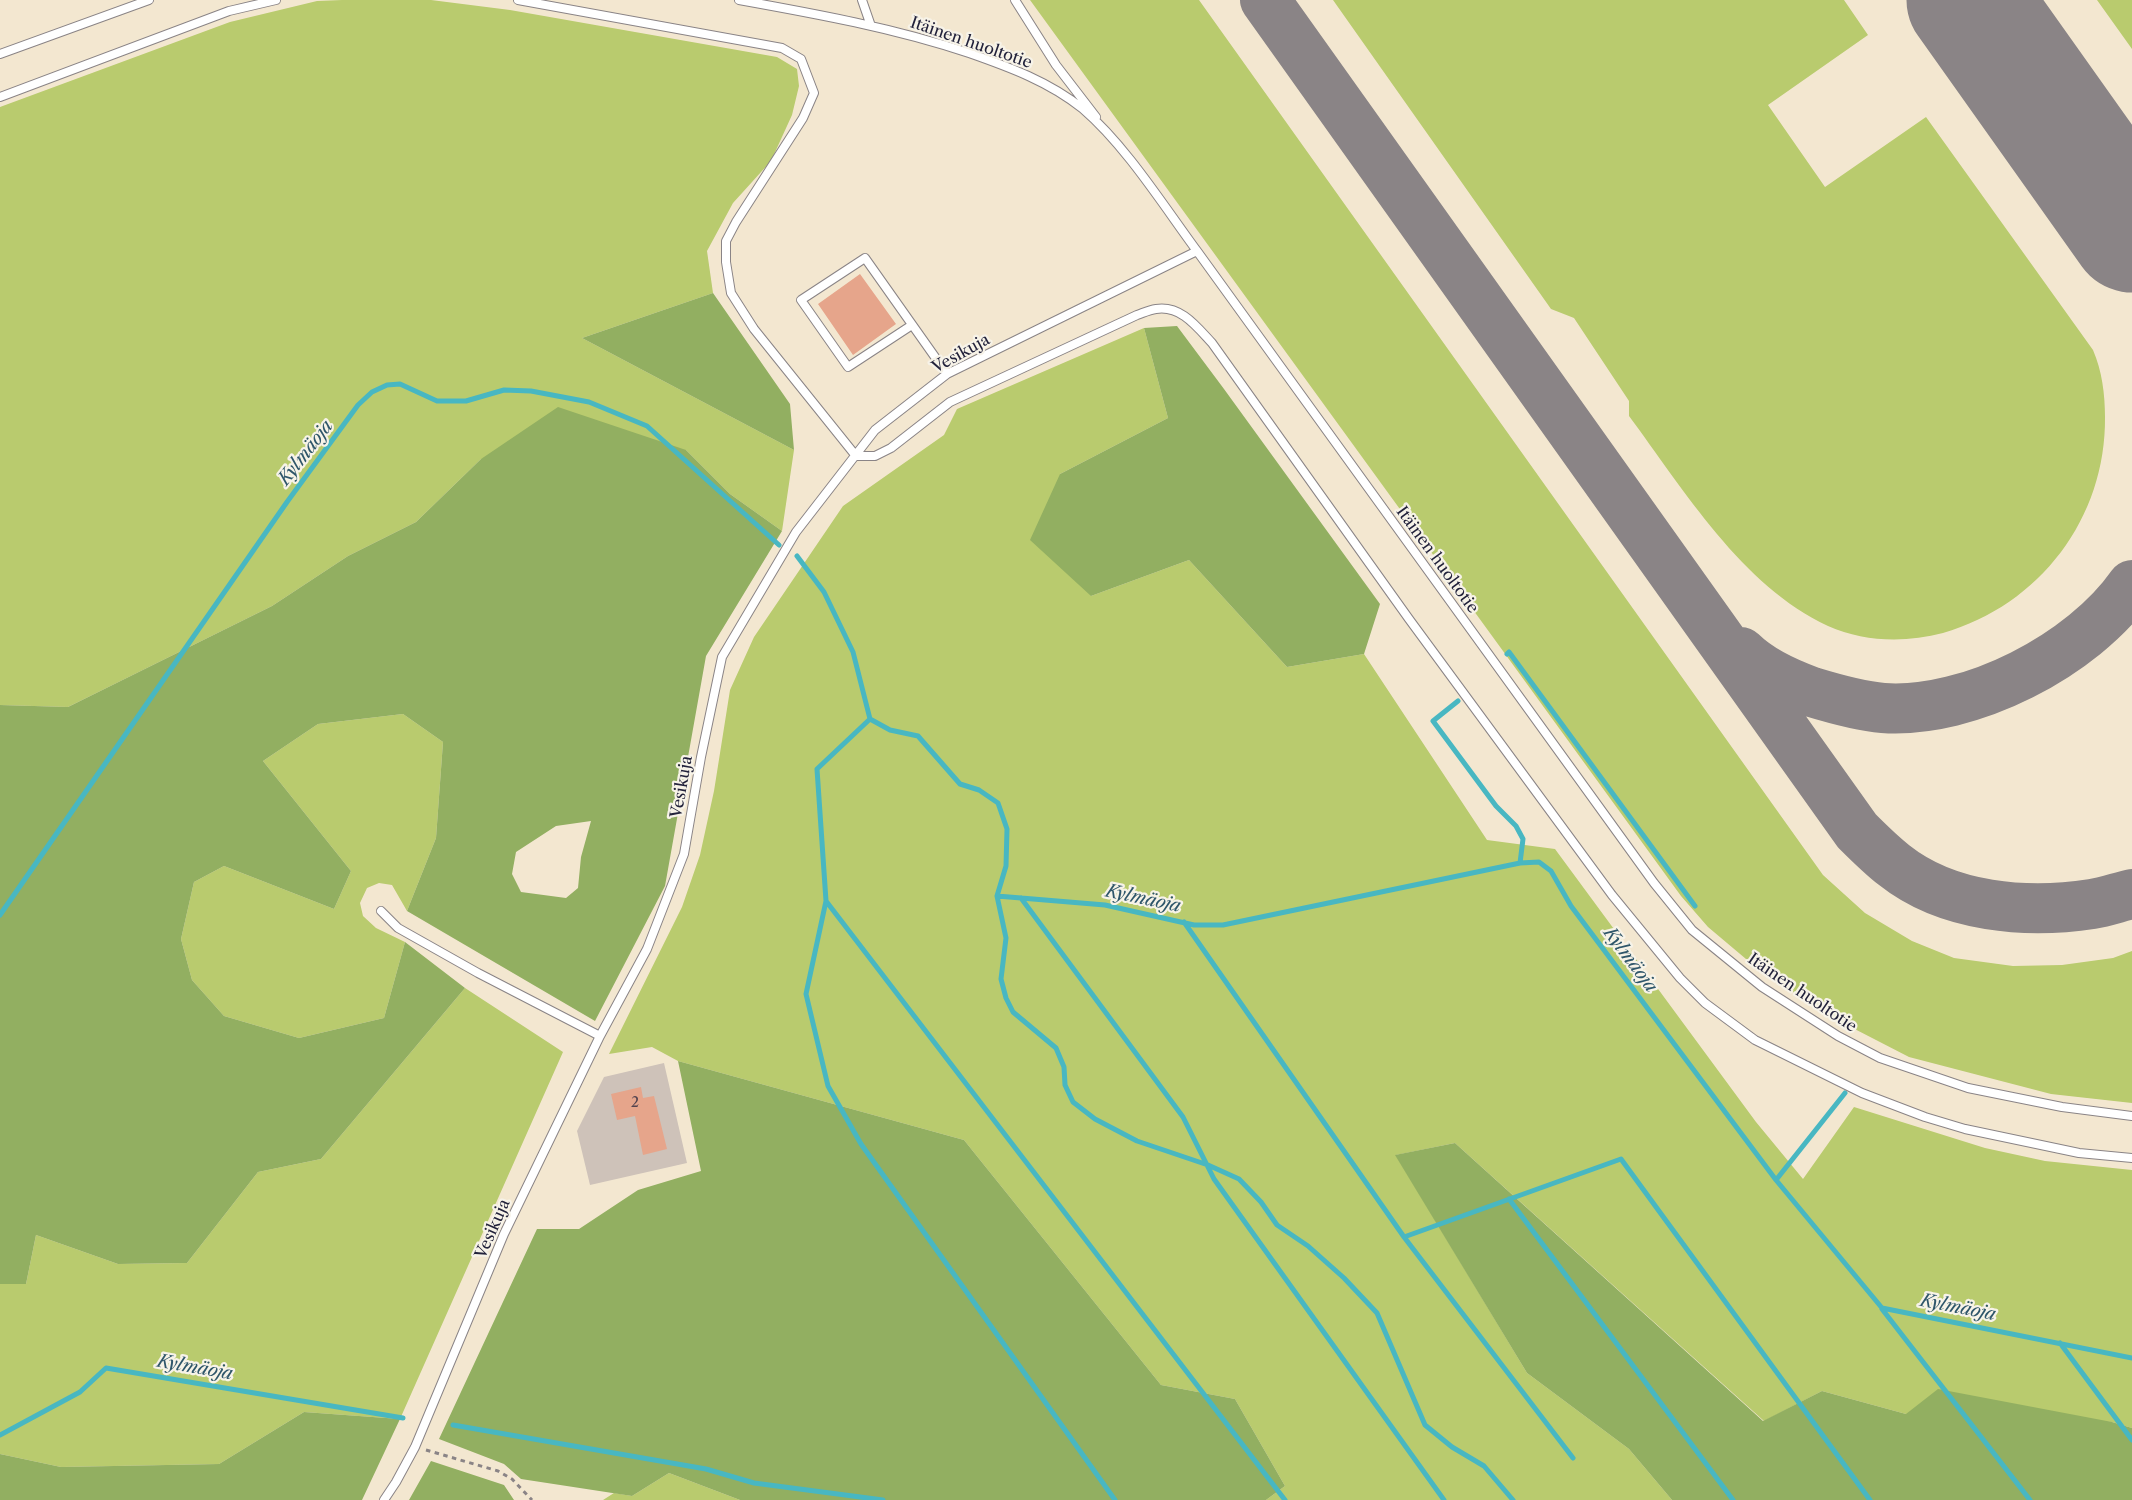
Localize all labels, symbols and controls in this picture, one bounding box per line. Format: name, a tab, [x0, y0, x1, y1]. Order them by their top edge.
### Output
street label: Itäinen huoltotie	[908, 13, 1034, 73]
street label: Vesikuja	[929, 330, 993, 378]
water label: Kylmäoja	[274, 416, 338, 490]
street label: Itäinen huoltotie	[1392, 503, 1482, 617]
street label: Vesikuja	[667, 754, 697, 820]
water label: Kylmäoja	[1103, 881, 1183, 917]
water label: Kylmäoja	[1598, 923, 1662, 997]
street label: Itäinen huoltotie	[1744, 949, 1860, 1037]
house number: 2	[631, 1095, 639, 1111]
street label: Vesikuja	[471, 1196, 515, 1262]
water label: Kylmäoja	[1919, 1290, 1997, 1326]
water label: Kylmäoja	[156, 1351, 234, 1385]

